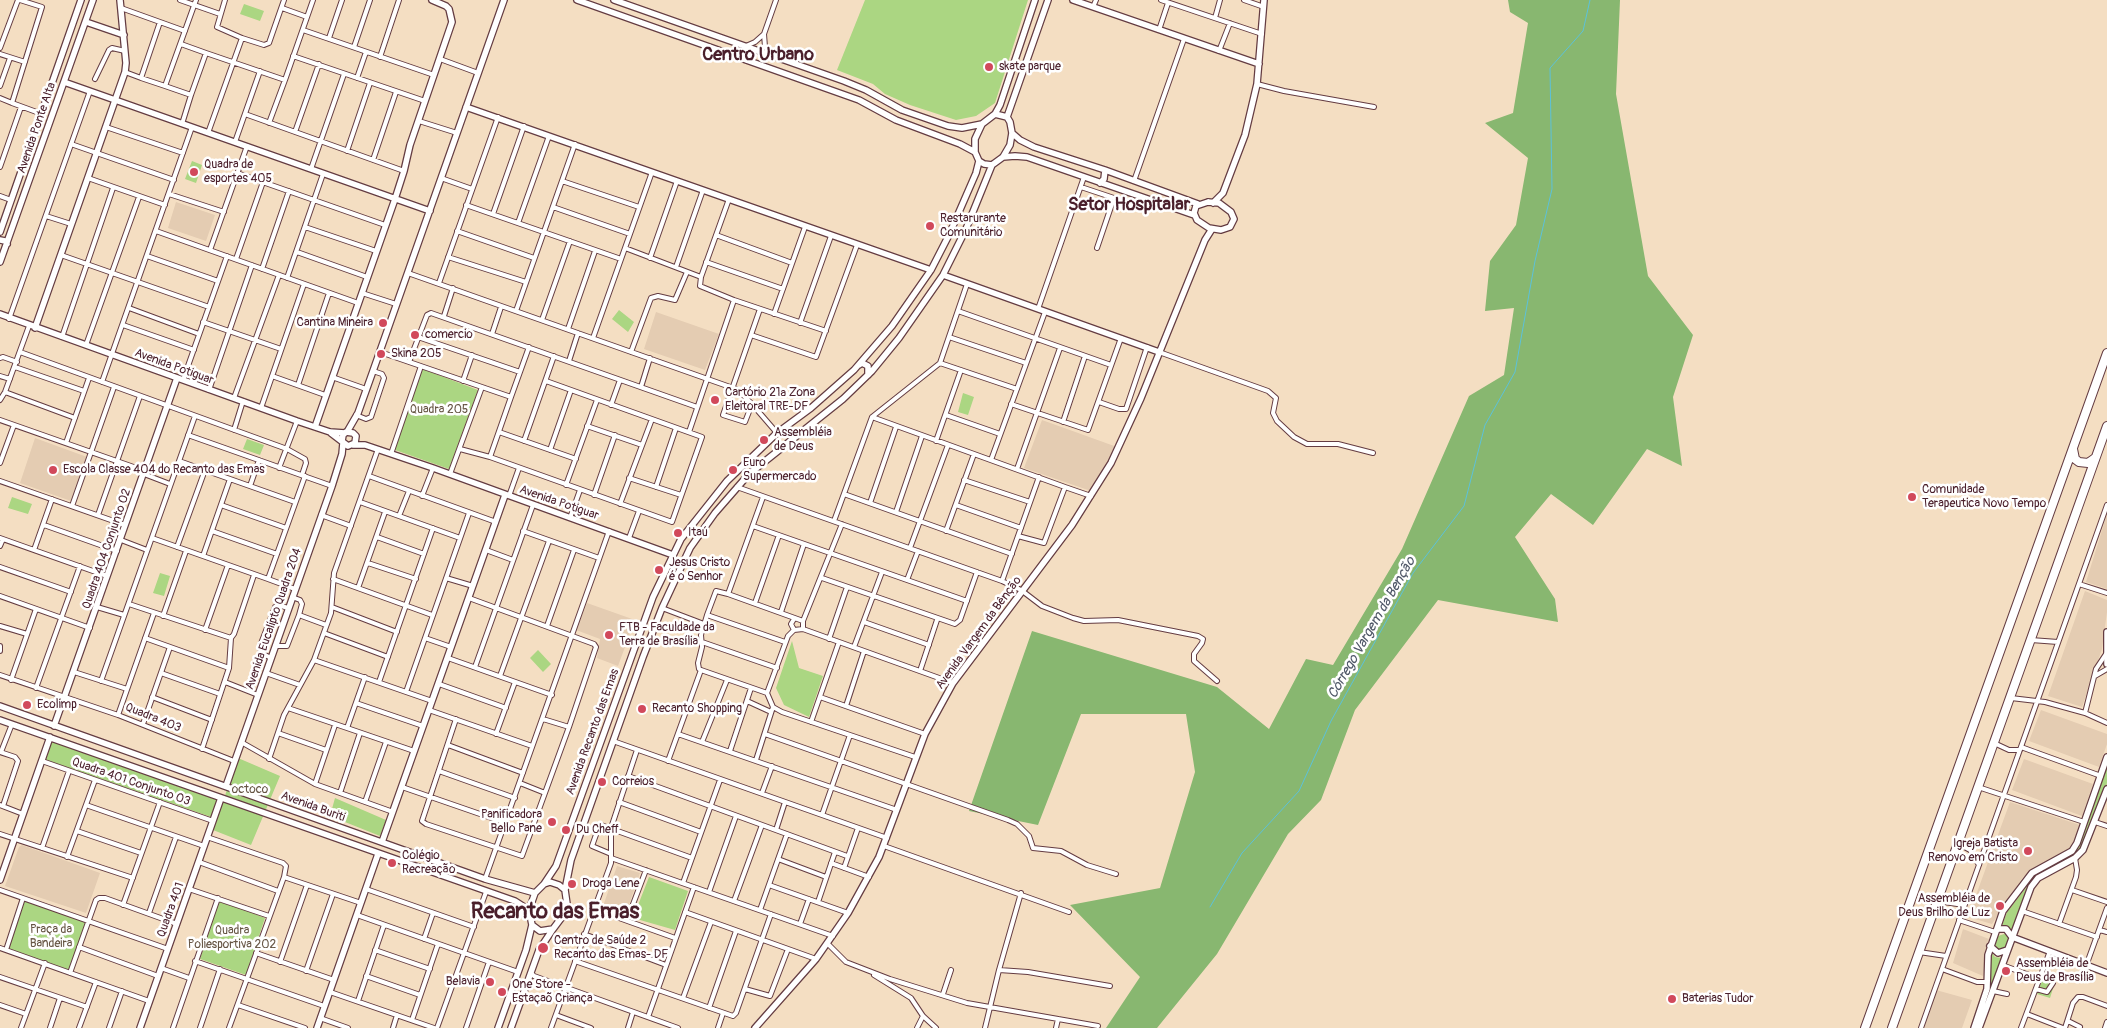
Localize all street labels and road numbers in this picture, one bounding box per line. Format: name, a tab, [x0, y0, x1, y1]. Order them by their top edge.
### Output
street label: Avenida Ponte Alta	[15, 81, 59, 175]
street label: Avenida Potiguar	[132, 346, 216, 388]
street label: Avenida Potiguar	[517, 483, 601, 523]
street label: Quadra 404 Conjunto 02	[80, 487, 134, 611]
street label: Avenida Eucalipto Quadra 204	[243, 546, 305, 692]
street label: Avenida Vargem da Bênção	[933, 574, 1025, 692]
street label: Avenida Recanto das Emas	[563, 667, 623, 797]
street label: Quadra 403	[123, 700, 183, 736]
street label: Quadra 401 Conjunto 03	[70, 755, 192, 809]
street label: Avenida Buriti	[279, 789, 347, 825]
street label: Quadra 401	[154, 881, 188, 939]

